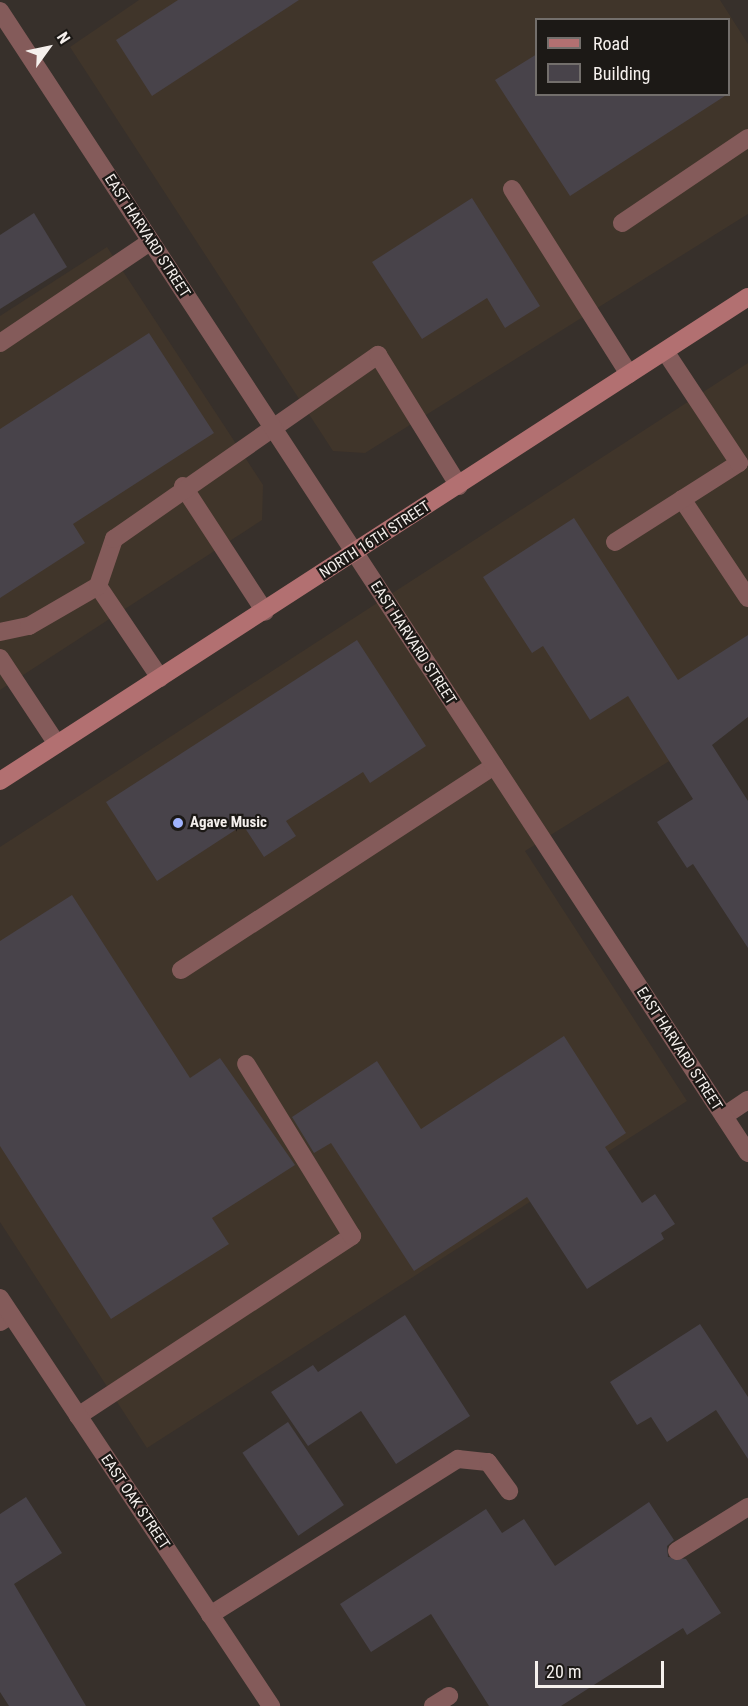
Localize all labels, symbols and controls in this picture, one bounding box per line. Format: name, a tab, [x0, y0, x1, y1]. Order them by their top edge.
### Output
north arrow	[18, 18, 78, 78]
legend	[535, 18, 730, 96]
text: N	[53, 29, 74, 47]
text: Road	[593, 33, 629, 54]
text: Building	[593, 63, 650, 84]
street label: EAST HARVARD STREET	[100, 171, 194, 301]
street label: NORTH 16TH STREET	[316, 498, 434, 582]
street label: EAST HARVARD STREET	[366, 578, 460, 708]
place label: Agave Music	[190, 814, 267, 832]
marker: Agave Music	[171, 816, 185, 830]
street label: EAST HARVARD STREET	[632, 984, 726, 1114]
street label: EAST OAK STREET	[97, 1451, 173, 1553]
scale bar	[538, 1649, 667, 1687]
text: 20 m	[546, 1661, 581, 1682]

